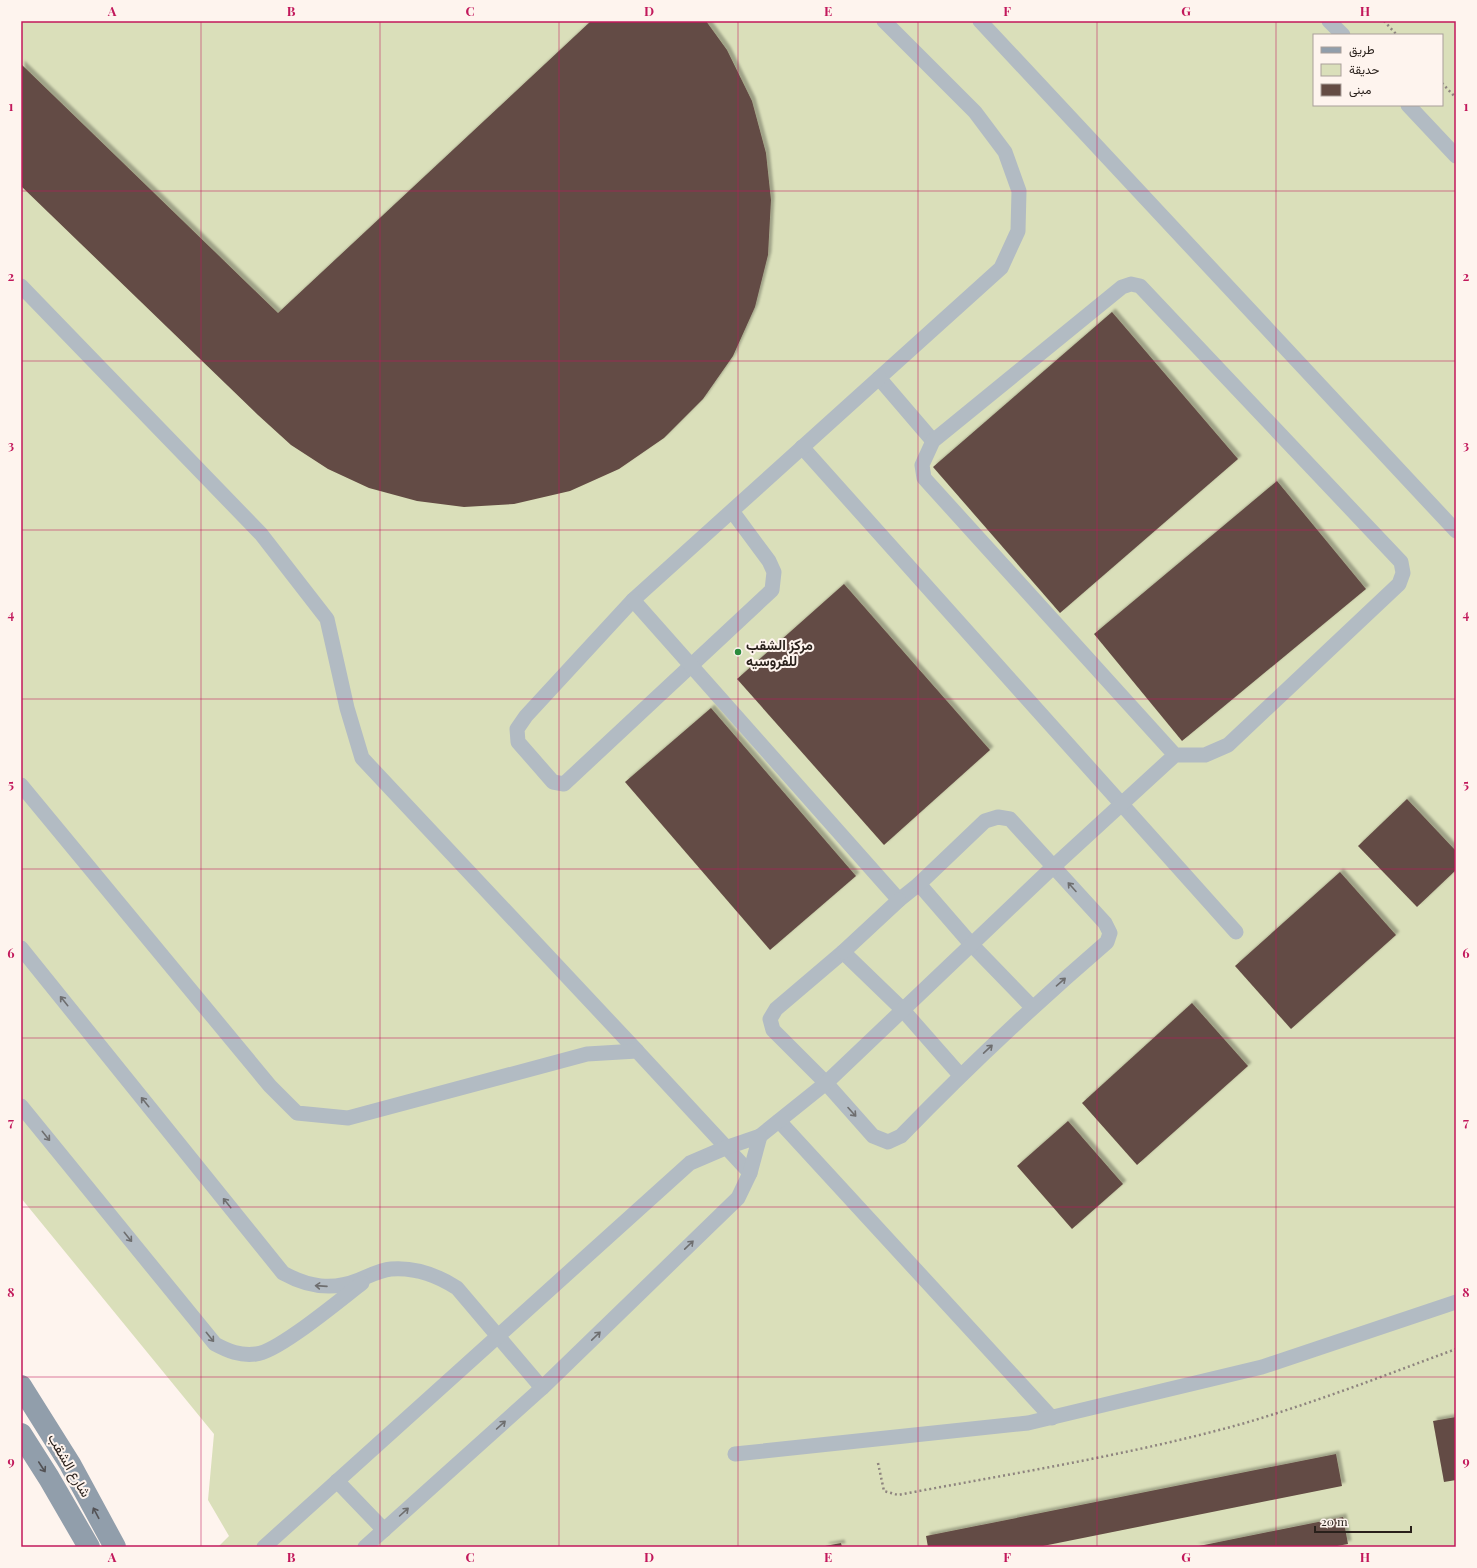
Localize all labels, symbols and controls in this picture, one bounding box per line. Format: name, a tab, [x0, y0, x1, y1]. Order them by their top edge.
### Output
text: A	[107, 2, 117, 19]
text: B	[287, 2, 296, 19]
text: C	[465, 2, 475, 19]
text: D	[644, 2, 654, 19]
text: E	[824, 2, 832, 19]
text: F	[1003, 2, 1011, 19]
text: G	[1181, 2, 1191, 19]
text: H	[1360, 2, 1370, 19]
legend	[1313, 34, 1443, 106]
text: طريق	[1349, 41, 1375, 58]
text: حديقة	[1349, 61, 1379, 77]
text: مبنى	[1349, 81, 1371, 98]
text: 1	[9, 97, 14, 114]
text: 1	[1464, 97, 1469, 114]
text: 2	[8, 267, 15, 284]
text: 2	[1463, 267, 1470, 284]
text: 3	[8, 436, 14, 453]
text: 3	[1463, 436, 1469, 453]
text: 4	[8, 605, 15, 622]
text: 4	[1463, 605, 1470, 622]
place label: مركز الشقب للفروسيه	[746, 635, 813, 670]
marker: مركز الشقب للفروسيه	[733, 647, 743, 657]
text: 5	[8, 775, 14, 792]
text: 5	[1463, 775, 1469, 792]
one-way arrow	[1068, 882, 1077, 892]
text: 6	[7, 944, 15, 961]
text: 6	[1462, 944, 1470, 961]
one-way arrow	[1056, 977, 1067, 986]
one-way arrow	[59, 995, 68, 1006]
one-way arrow	[983, 1044, 993, 1053]
one-way arrow	[141, 1096, 150, 1107]
one-way arrow	[847, 1107, 856, 1118]
text: 7	[8, 1113, 14, 1130]
text: 7	[1463, 1113, 1469, 1130]
one-way arrow	[41, 1130, 50, 1141]
one-way arrow	[223, 1198, 232, 1208]
one-way arrow	[123, 1231, 132, 1242]
one-way arrow	[684, 1241, 694, 1250]
one-way arrow	[315, 1282, 328, 1290]
text: 8	[7, 1283, 15, 1300]
text: 8	[1462, 1283, 1470, 1300]
one-way arrow	[591, 1331, 601, 1341]
one-way arrow	[206, 1332, 214, 1343]
one-way arrow	[496, 1420, 506, 1429]
street label: شارع الشقب	[42, 1430, 96, 1501]
text: 9	[7, 1452, 15, 1469]
text: 9	[1462, 1452, 1470, 1469]
one-way arrow	[38, 1461, 46, 1472]
one-way arrow	[92, 1507, 100, 1519]
one-way arrow	[399, 1507, 409, 1516]
scale bar	[1315, 1508, 1411, 1534]
text: 20 m	[1321, 1513, 1348, 1529]
text: A	[107, 1548, 117, 1565]
text: B	[287, 1548, 296, 1565]
text: C	[465, 1548, 475, 1565]
text: D	[644, 1548, 654, 1565]
text: E	[824, 1548, 832, 1565]
text: F	[1003, 1548, 1011, 1565]
text: G	[1181, 1548, 1191, 1565]
text: H	[1360, 1548, 1370, 1565]

